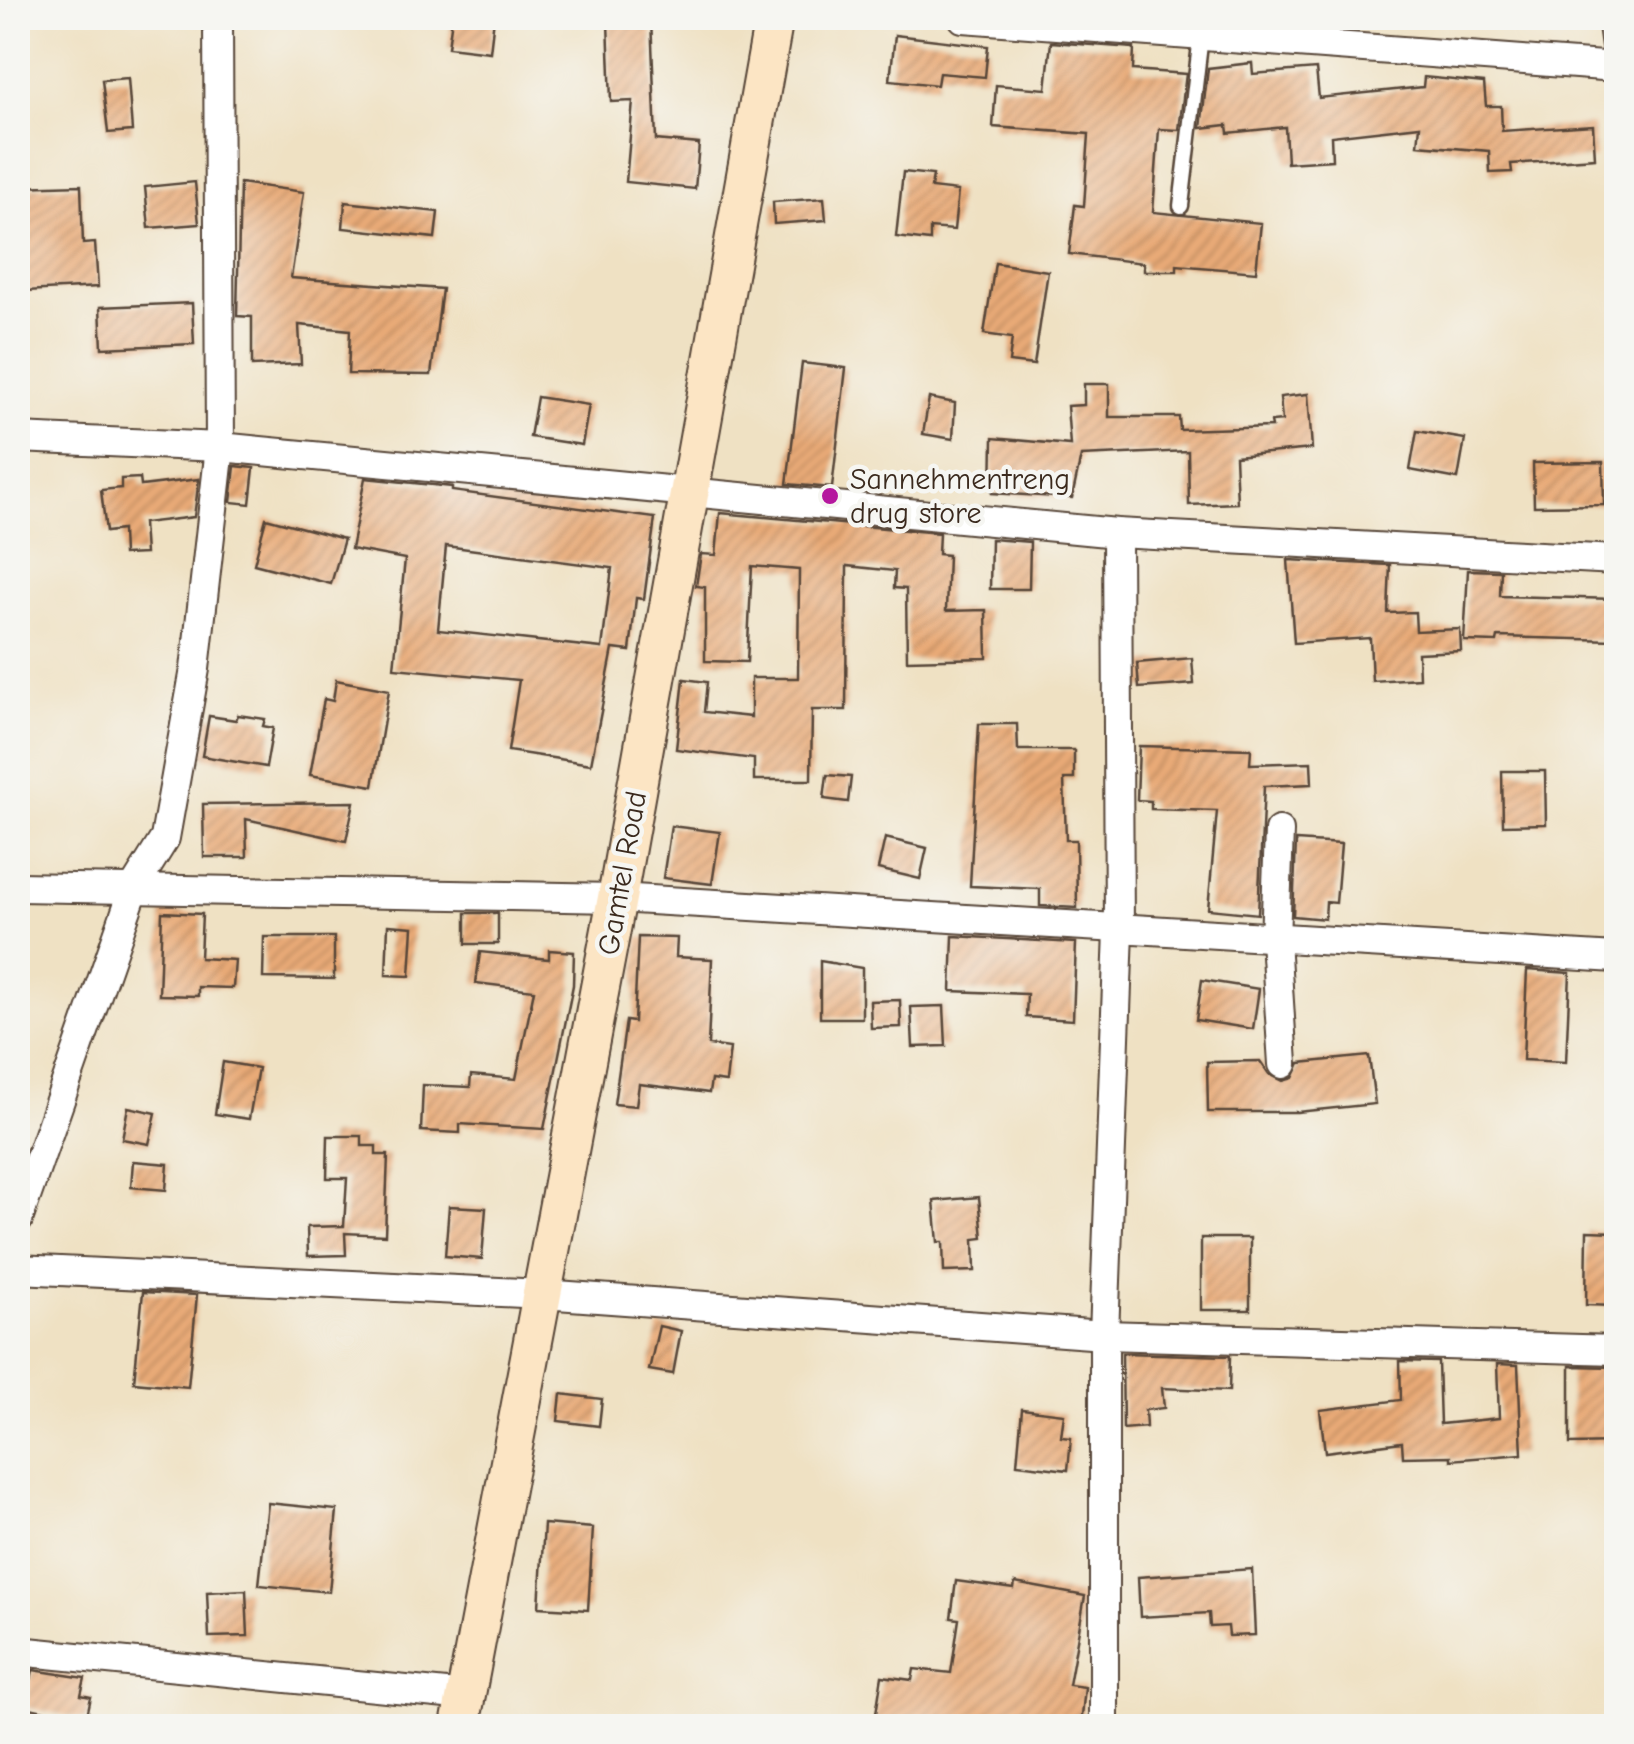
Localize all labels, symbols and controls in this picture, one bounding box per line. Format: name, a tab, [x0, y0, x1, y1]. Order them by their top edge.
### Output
place label: Sannehmentreng drug store	[850, 462, 1070, 531]
marker: Sannehmentreng drug store	[819, 485, 841, 507]
street label: Gamtel Road	[591, 788, 654, 958]

